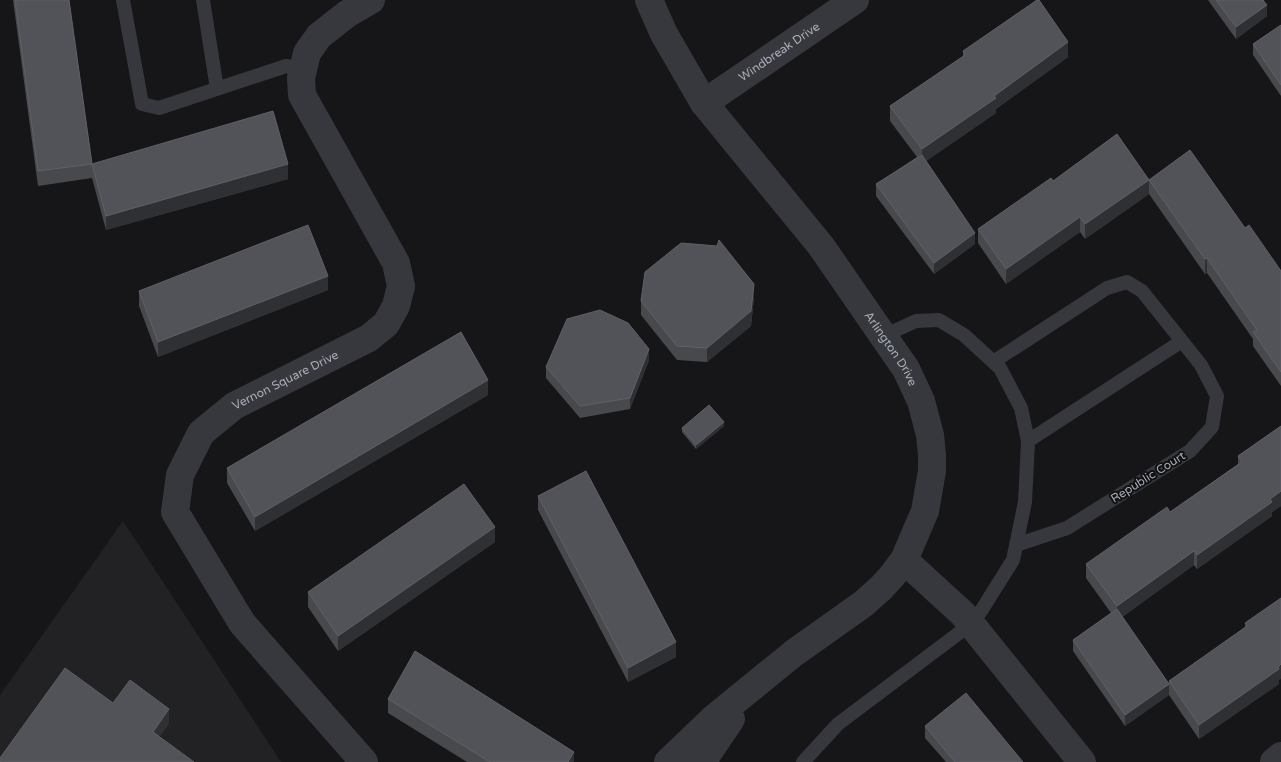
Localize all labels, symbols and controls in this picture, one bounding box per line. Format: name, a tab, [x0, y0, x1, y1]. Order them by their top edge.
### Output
street label: Windbreak Drive	[736, 19, 822, 84]
street label: Arlington Drive	[861, 309, 920, 388]
street label: Vernon Square Drive	[230, 347, 341, 413]
street label: Republic Court	[1108, 448, 1188, 506]

